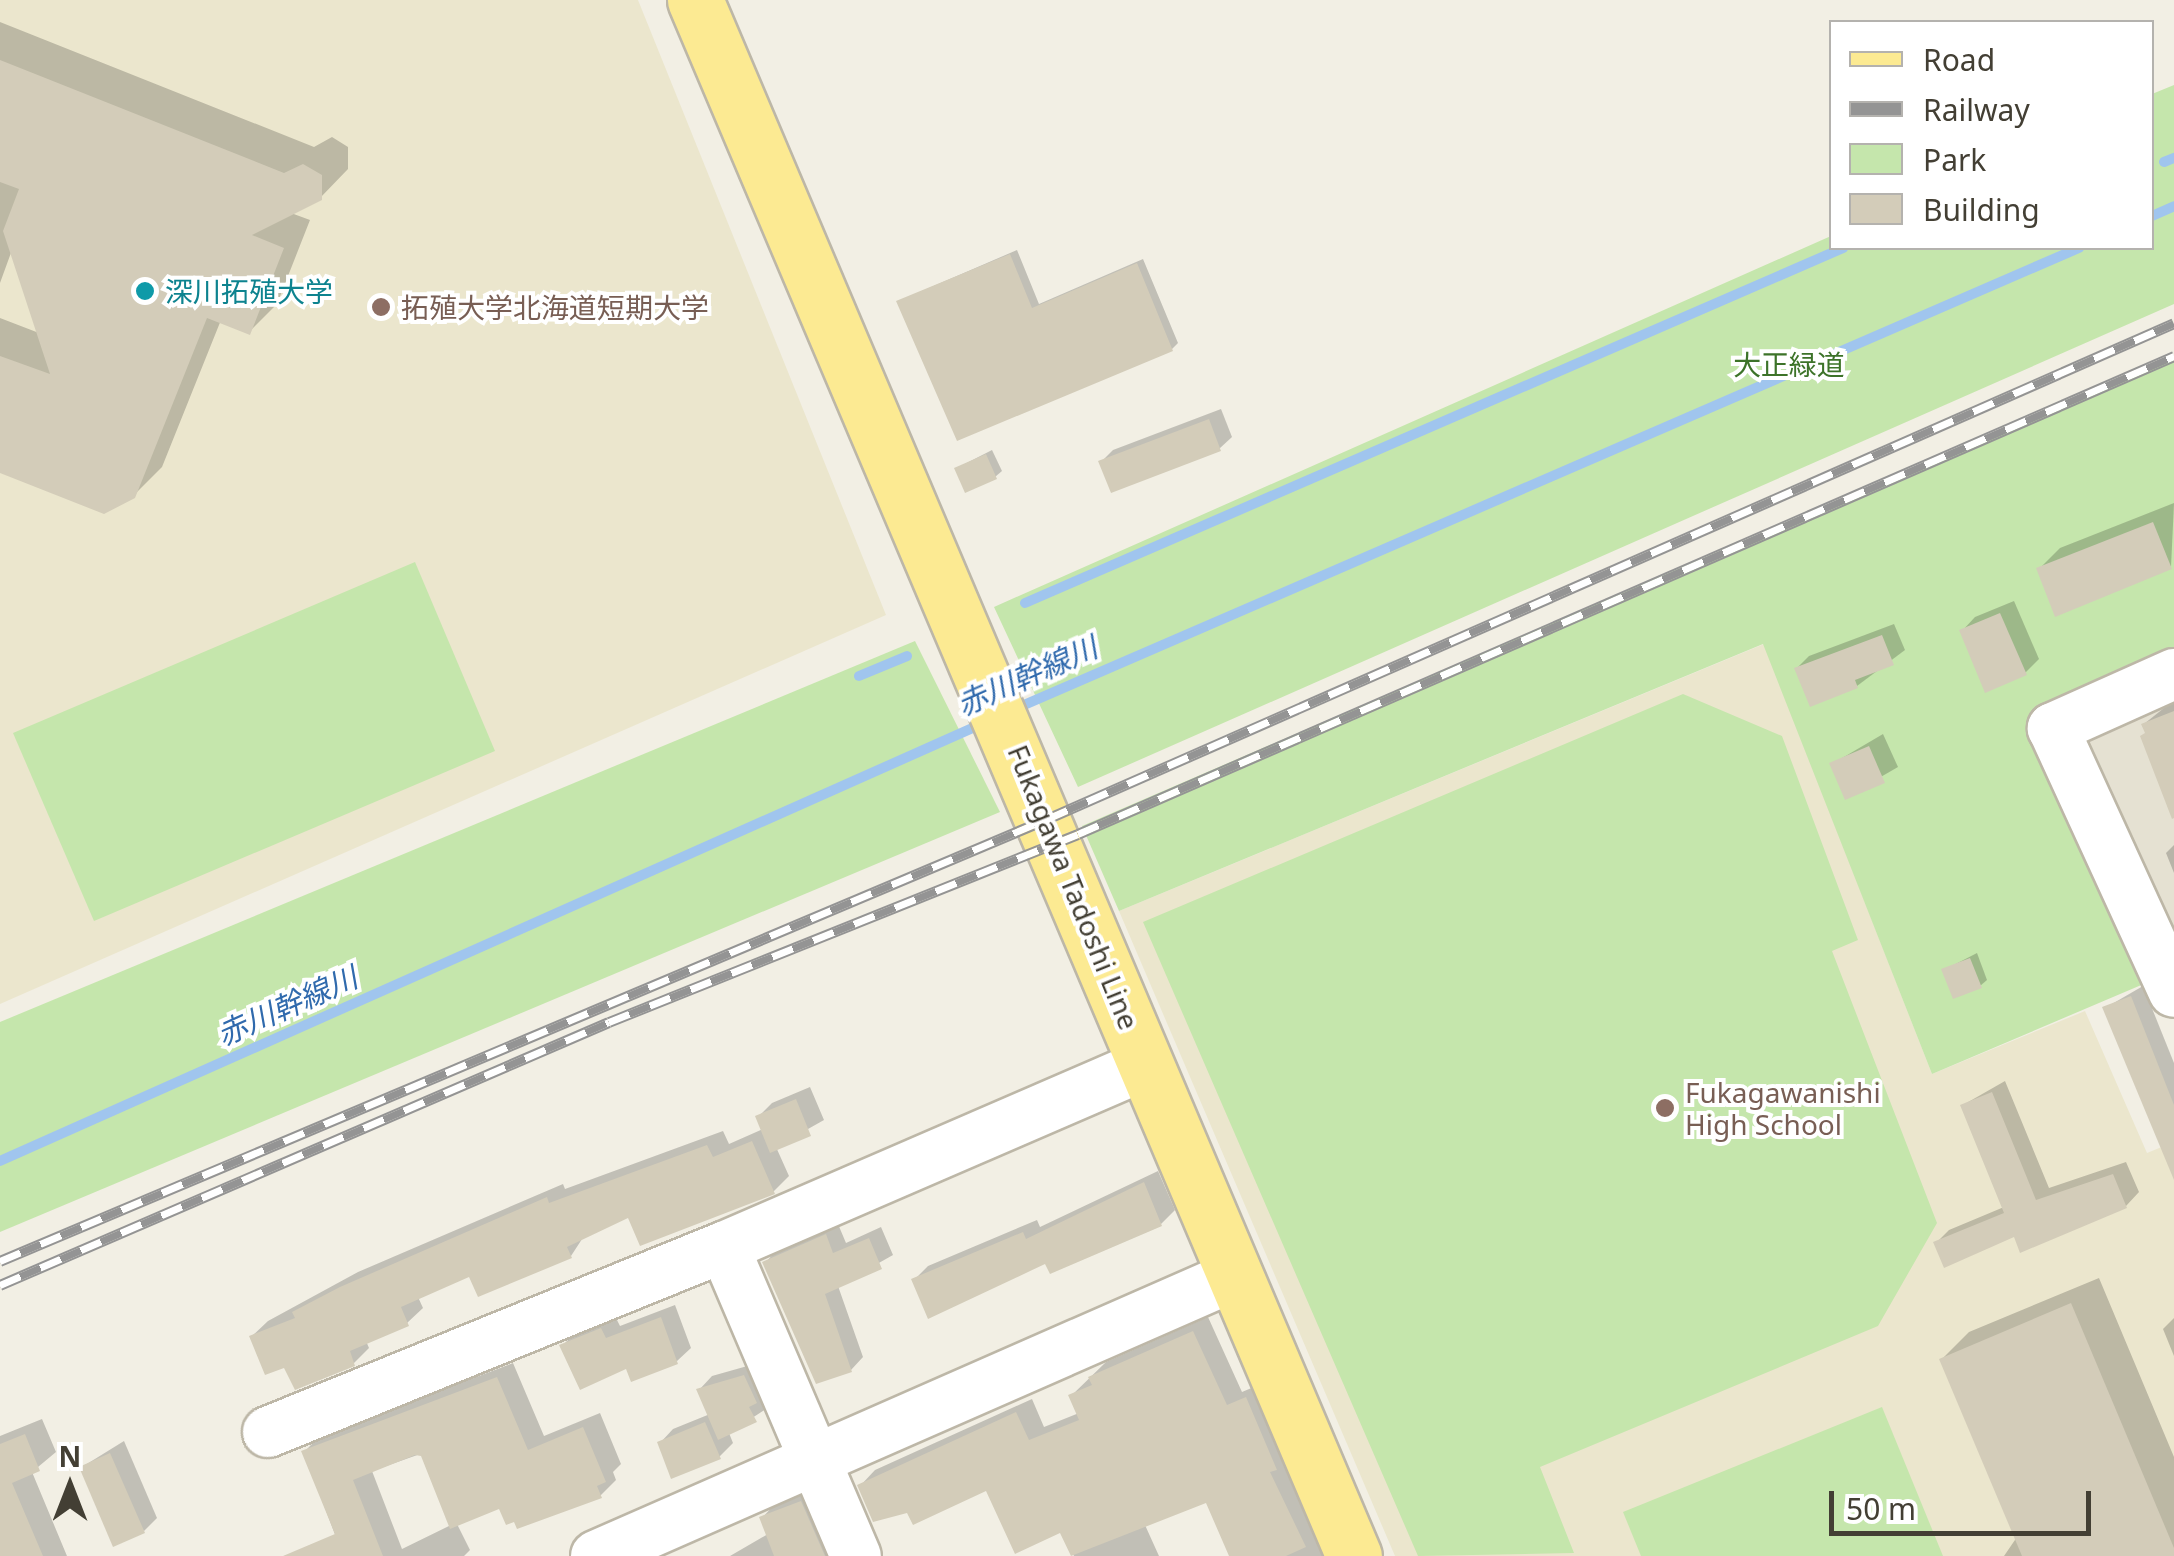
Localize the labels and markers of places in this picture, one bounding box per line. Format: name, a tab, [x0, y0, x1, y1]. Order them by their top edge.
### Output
place label: 深川拓殖大学	[165, 274, 333, 308]
marker: 深川拓殖大学	[134, 280, 156, 302]
place label: 拓殖大学北海道短期大学	[401, 290, 709, 324]
marker: 拓殖大学北海道短期大学	[370, 296, 392, 318]
place label: Fukagawanishi High School	[1685, 1075, 1881, 1141]
marker: Fukagawanishi High School	[1654, 1097, 1676, 1119]

